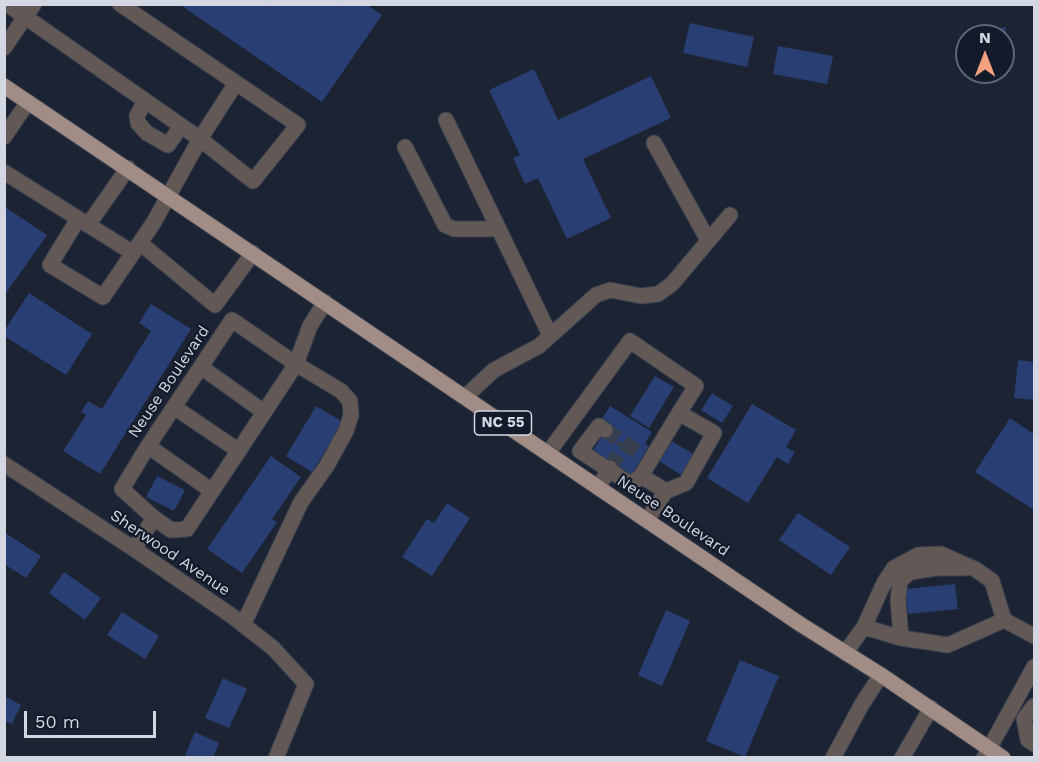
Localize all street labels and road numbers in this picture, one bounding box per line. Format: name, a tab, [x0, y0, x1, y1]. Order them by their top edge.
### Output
street label: Neuse Boulevard	[124, 322, 214, 442]
road number: NC 55	[474, 411, 532, 435]
street label: Neuse Boulevard	[613, 471, 733, 561]
street label: Sherwood Avenue	[106, 506, 234, 600]

